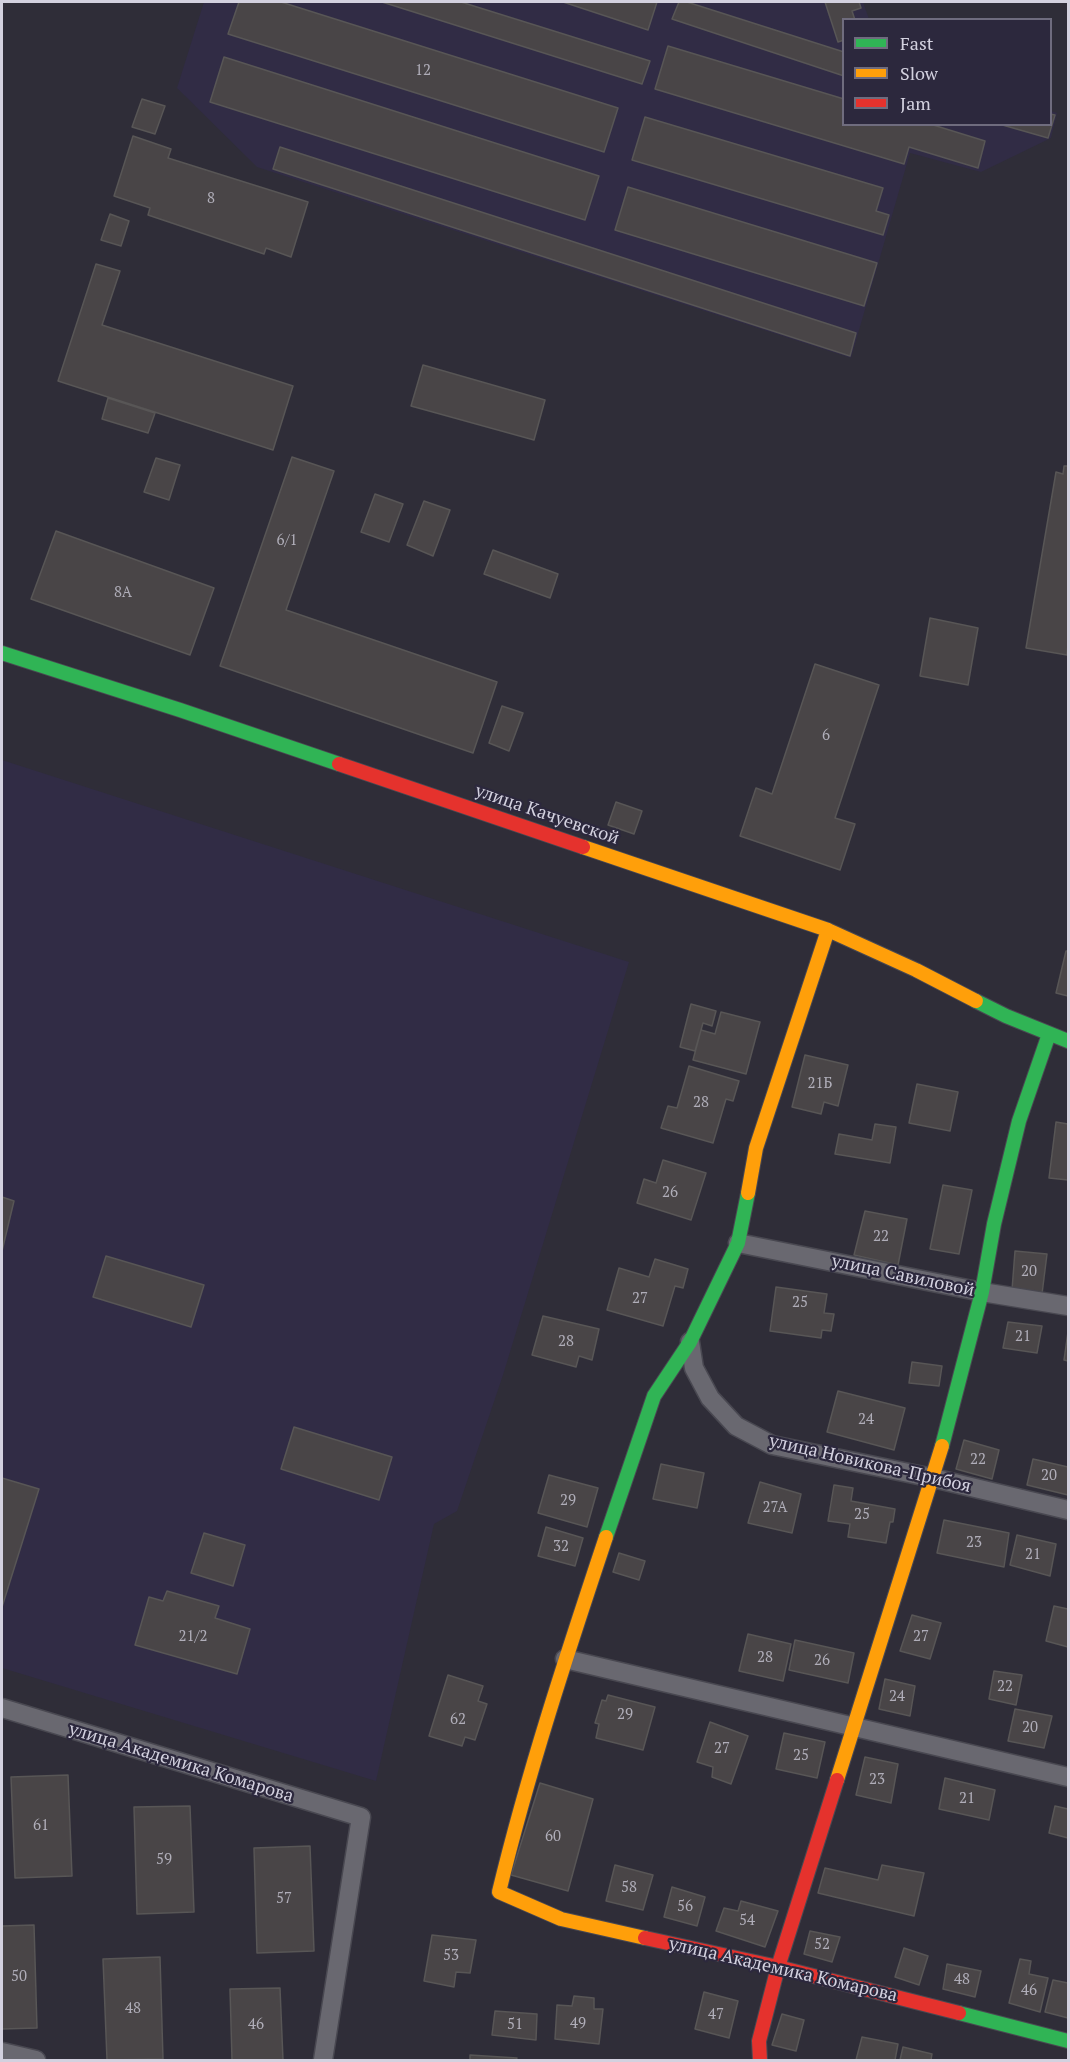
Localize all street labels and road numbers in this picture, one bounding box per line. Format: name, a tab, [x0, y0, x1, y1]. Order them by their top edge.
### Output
street label: улица Качуевской	[472, 780, 622, 850]
street label: улица Савиловой	[830, 1250, 976, 1302]
street label: улица Новикова-Прибоя	[767, 1430, 973, 1498]
street label: улица Академика Комарова	[66, 1718, 296, 1808]
street label: улица Академика Комарова	[667, 1933, 899, 2007]

